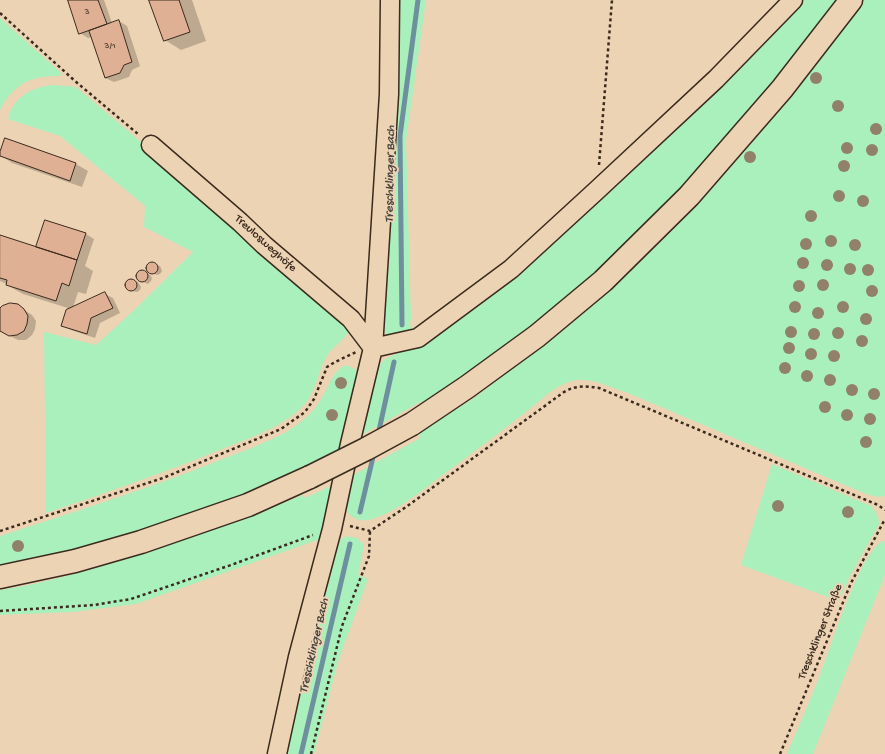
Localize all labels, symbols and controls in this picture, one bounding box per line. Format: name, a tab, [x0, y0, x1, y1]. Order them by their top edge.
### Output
house number: 3	[84, 6, 90, 18]
house number: 3/1	[104, 40, 116, 52]
water label: Treschklinger Bach	[382, 125, 400, 223]
street label: Treulosweghöfe	[231, 212, 299, 276]
street label: Treschklinger Straße	[795, 582, 847, 682]
water label: Treschklinger Bach	[296, 597, 334, 695]

